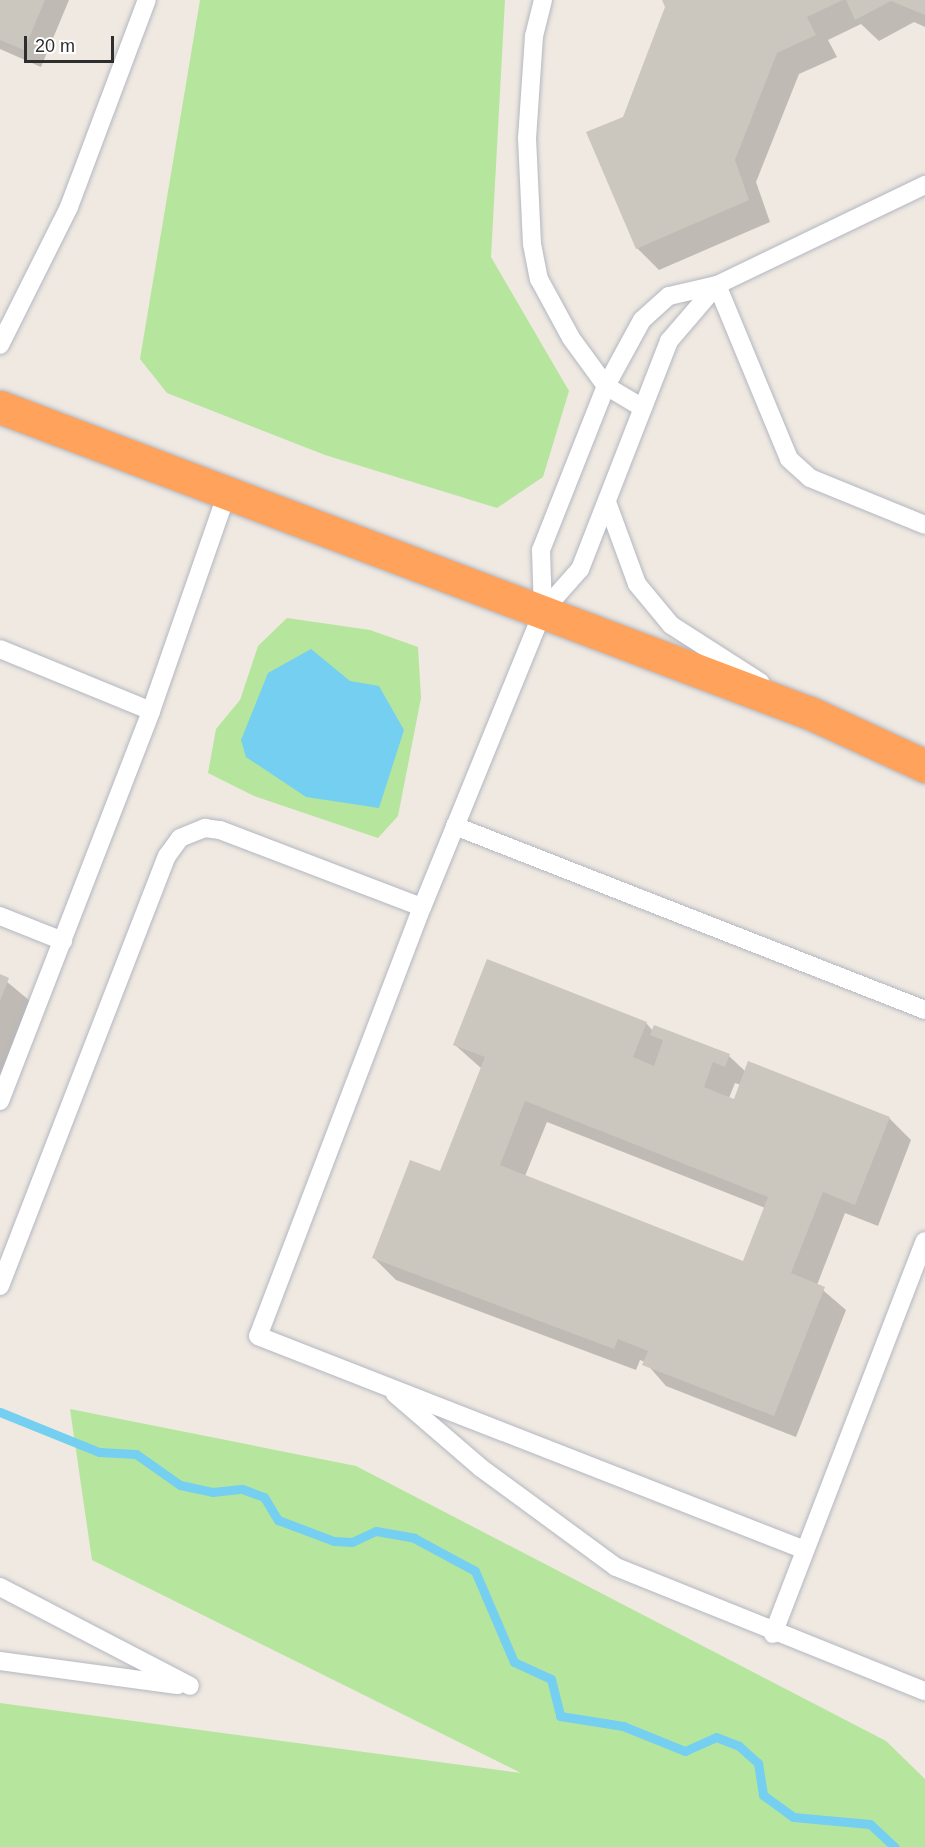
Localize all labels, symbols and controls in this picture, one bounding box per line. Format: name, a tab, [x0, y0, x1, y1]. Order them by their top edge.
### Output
scale bar	[27, 24, 117, 62]
text: 20 m	[35, 36, 75, 56]

